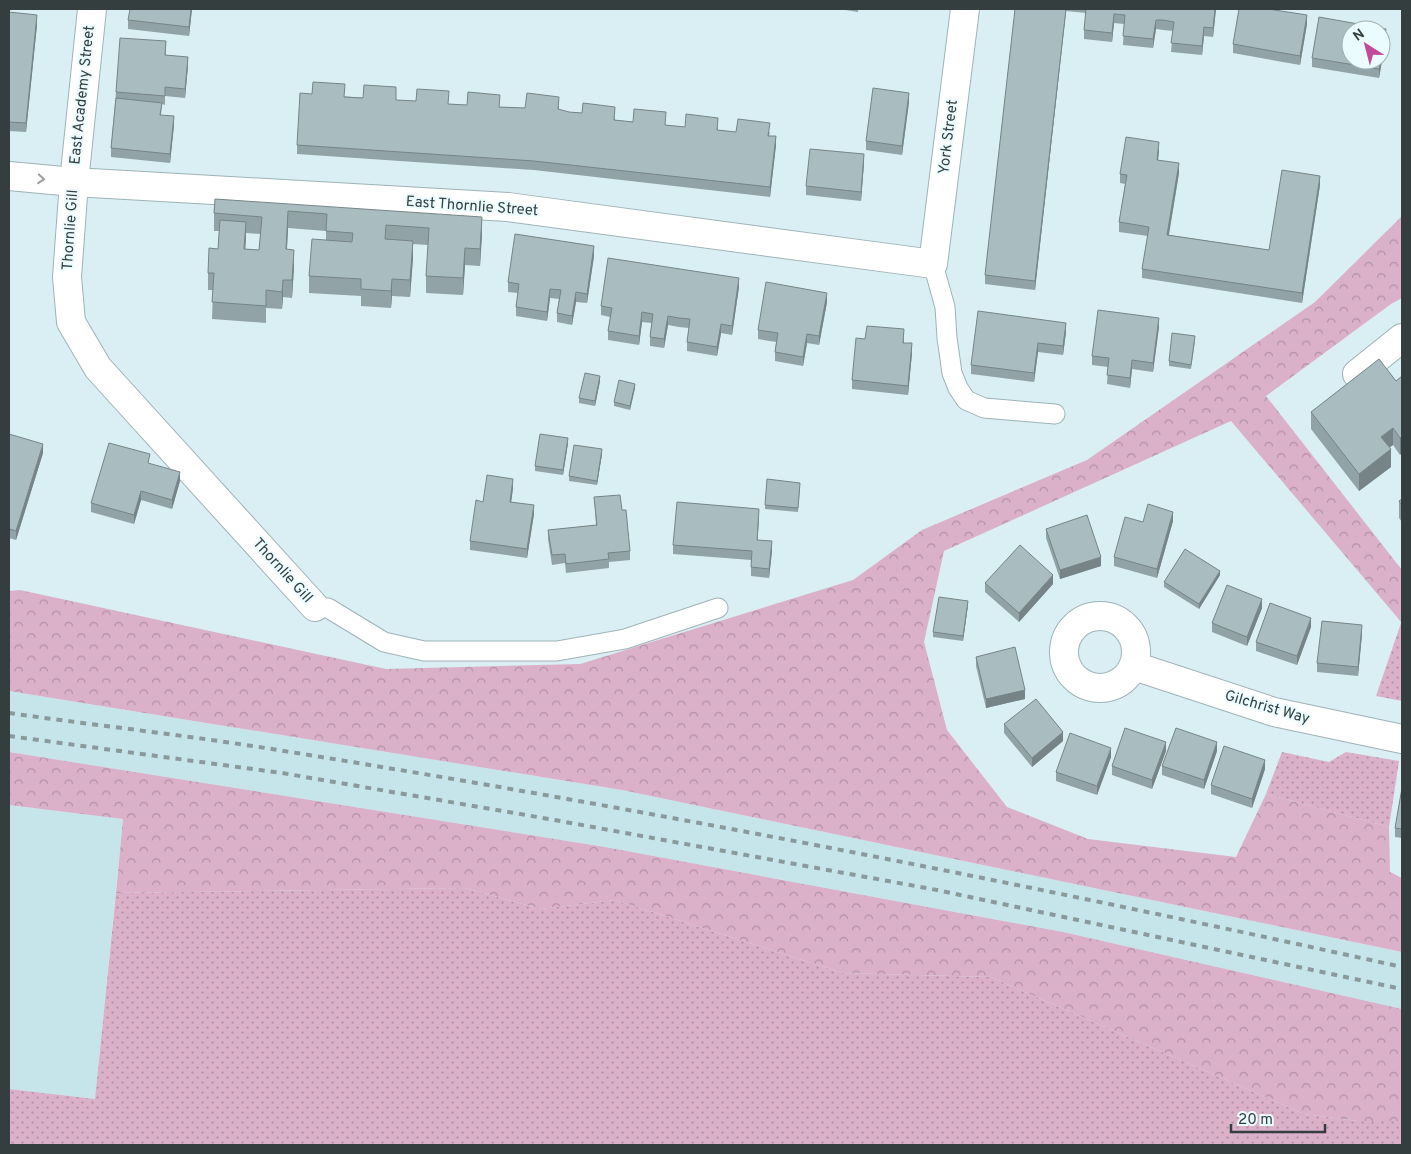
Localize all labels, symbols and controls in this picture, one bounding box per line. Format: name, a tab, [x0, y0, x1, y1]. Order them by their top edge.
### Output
north arrow	[1341, 20, 1391, 70]
street label: East Academy Street	[66, 24, 100, 166]
text: N	[1350, 26, 1368, 46]
street label: York Street	[935, 99, 963, 175]
one-way arrow	[38, 173, 46, 184]
street label: Thornlie Gill	[59, 189, 83, 271]
street label: East Thornlie Street	[405, 193, 539, 221]
street label: Thornlie Gill	[248, 534, 316, 608]
street label: Gilchrist Way	[1222, 687, 1312, 729]
scale bar	[1231, 1102, 1325, 1134]
text: 20 m	[1238, 1111, 1273, 1130]

